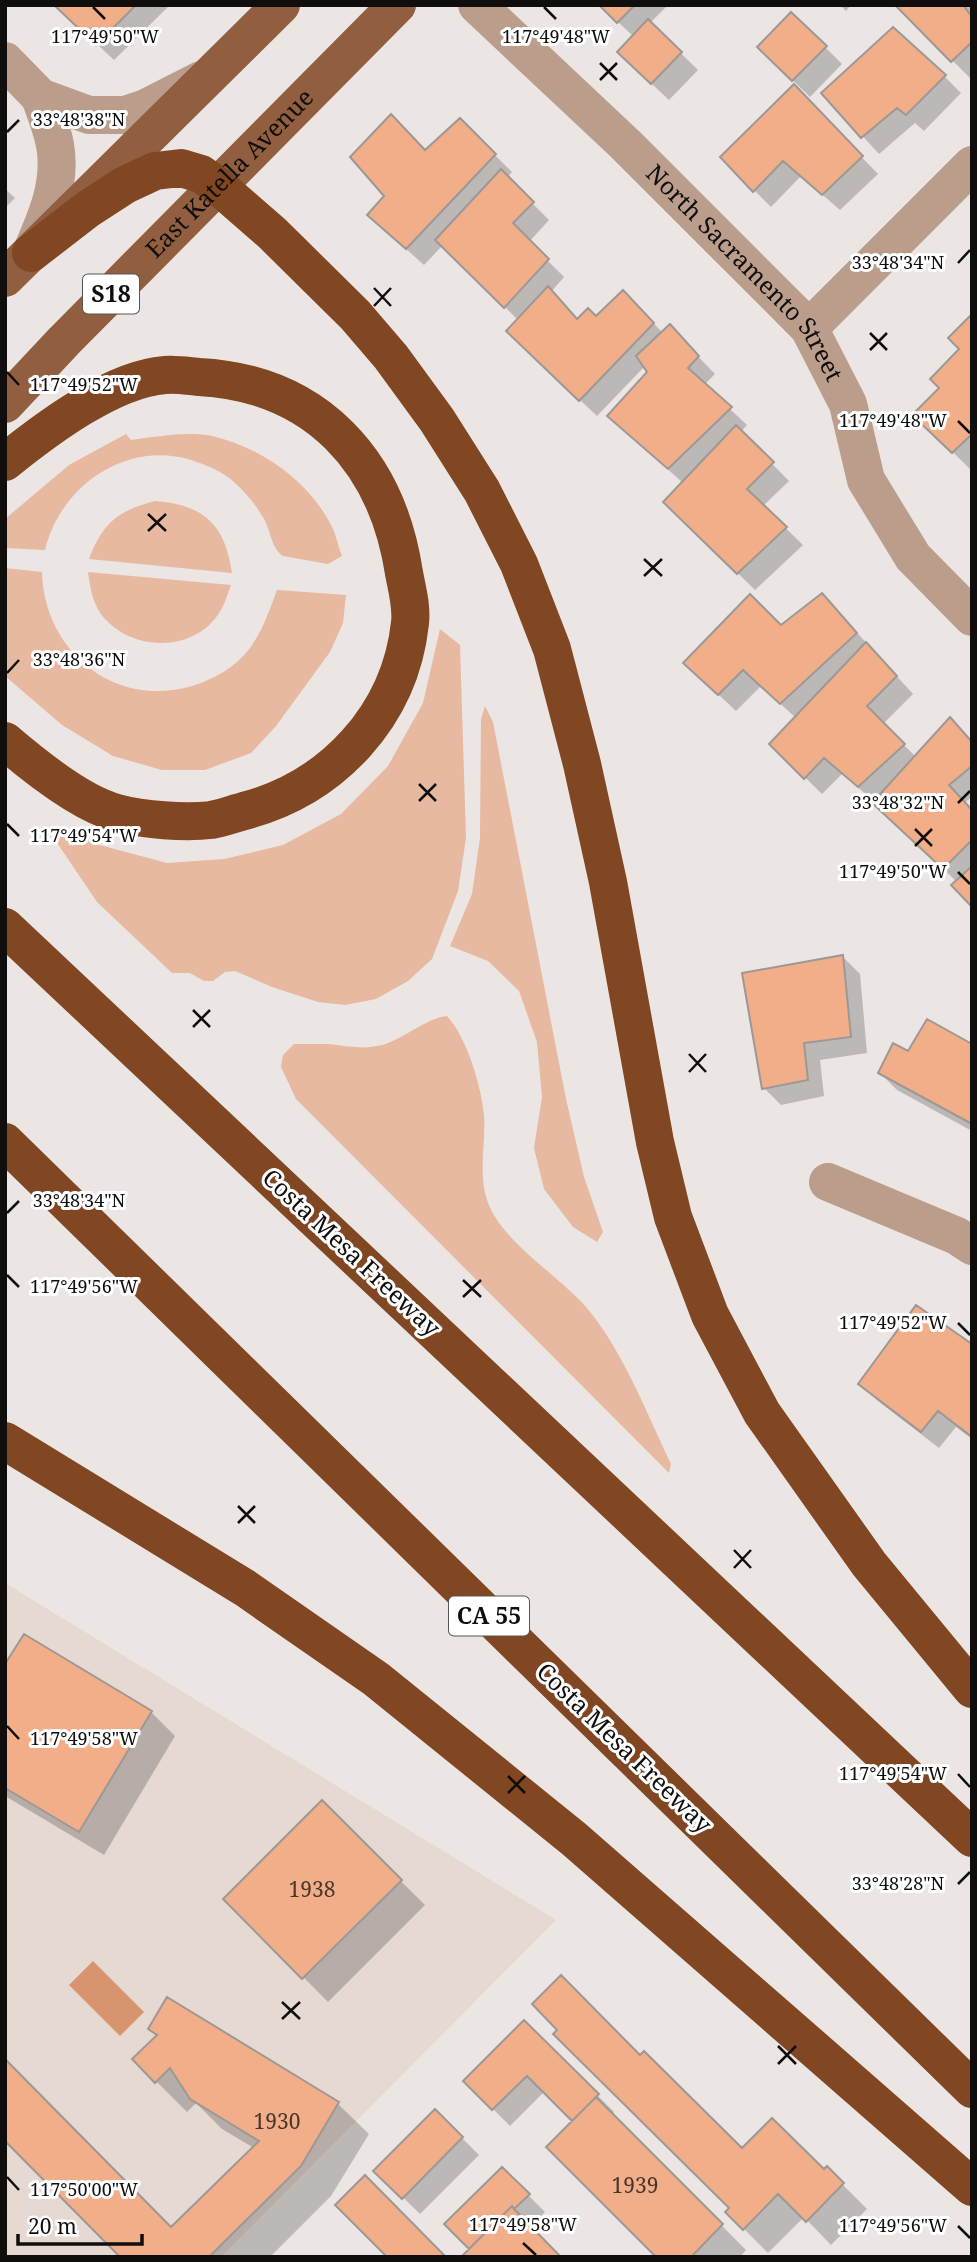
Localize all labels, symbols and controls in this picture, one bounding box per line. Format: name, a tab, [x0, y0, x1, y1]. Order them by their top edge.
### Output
text: 117°49'50"W	[51, 24, 159, 48]
text: 117°49'48"W	[502, 24, 610, 48]
street label: East Katella Avenue	[138, 81, 320, 264]
text: 33°48'38"N	[33, 107, 126, 131]
street label: North Sacramento Street	[640, 156, 852, 387]
text: 33°48'34"N	[852, 250, 945, 274]
road number: S18	[83, 274, 139, 314]
text: 117°49'52"W	[30, 372, 138, 396]
text: 117°49'48"W	[839, 408, 947, 432]
text: 33°48'36"N	[33, 647, 126, 671]
text: 33°48'32"N	[852, 790, 945, 814]
text: 117°49'54"W	[30, 823, 138, 847]
text: 117°49'50"W	[839, 859, 947, 883]
street label: Costa Mesa Freeway	[256, 1161, 448, 1343]
text: 33°48'34"N	[33, 1188, 126, 1212]
text: 117°49'56"W	[30, 1274, 138, 1298]
text: 117°49'52"W	[839, 1310, 947, 1334]
road number: CA 55	[449, 1596, 529, 1636]
street label: Costa Mesa Freeway	[530, 1654, 720, 1840]
text: 117°49'58"W	[30, 1726, 138, 1750]
text: 117°49'54"W	[839, 1761, 947, 1785]
text: 33°48'28"N	[852, 1871, 945, 1895]
house number: 1938	[289, 1875, 335, 1903]
house number: 1930	[254, 2107, 300, 2135]
house number: 1939	[612, 2171, 658, 2199]
text: 117°50'00"W	[30, 2177, 138, 2201]
scale bar	[18, 2202, 142, 2246]
text: 20 m	[28, 2212, 77, 2240]
text: 117°49'58"W	[469, 2212, 577, 2236]
text: 117°49'56"W	[839, 2213, 947, 2237]

